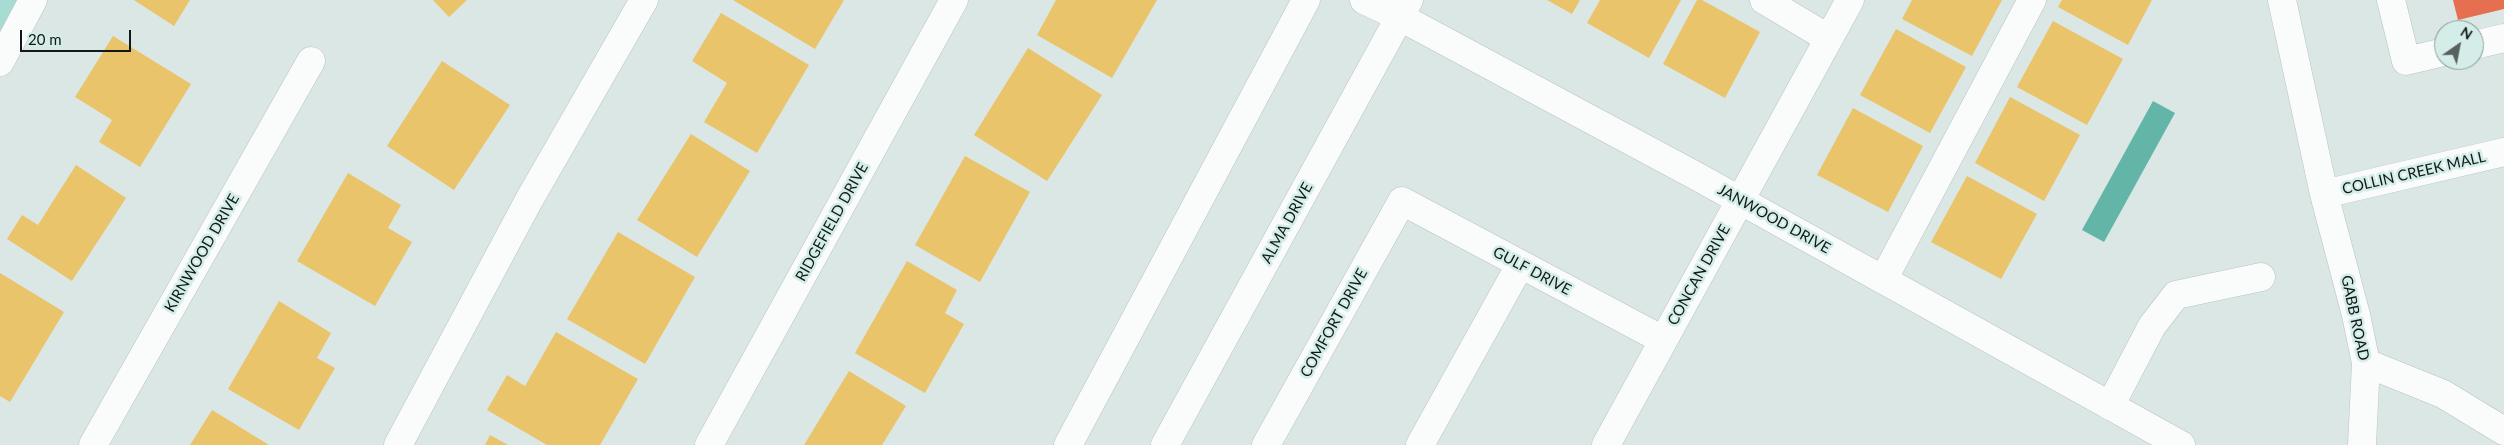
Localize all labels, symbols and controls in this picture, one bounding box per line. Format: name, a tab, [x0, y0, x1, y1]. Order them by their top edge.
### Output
scale bar	[22, 20, 134, 52]
north arrow	[2434, 20, 2484, 70]
text: N	[2458, 23, 2476, 43]
text: 20 m	[28, 30, 62, 48]
street label: COLLIN CREEK MALL	[2340, 148, 2488, 198]
street label: RIDGEFIELD DRIVE	[792, 160, 872, 284]
street label: ALMA DRIVE	[1257, 179, 1317, 267]
street label: JANWOOD DRIVE	[1714, 181, 1834, 257]
street label: KIRNWOOD DRIVE	[161, 191, 243, 315]
street label: CONCAN DRIVE	[1664, 221, 1734, 329]
street label: GULF DRIVE	[1490, 243, 1574, 299]
street label: COMFORT DRIVE	[1297, 265, 1371, 381]
street label: GABB ROAD	[2337, 274, 2373, 362]

